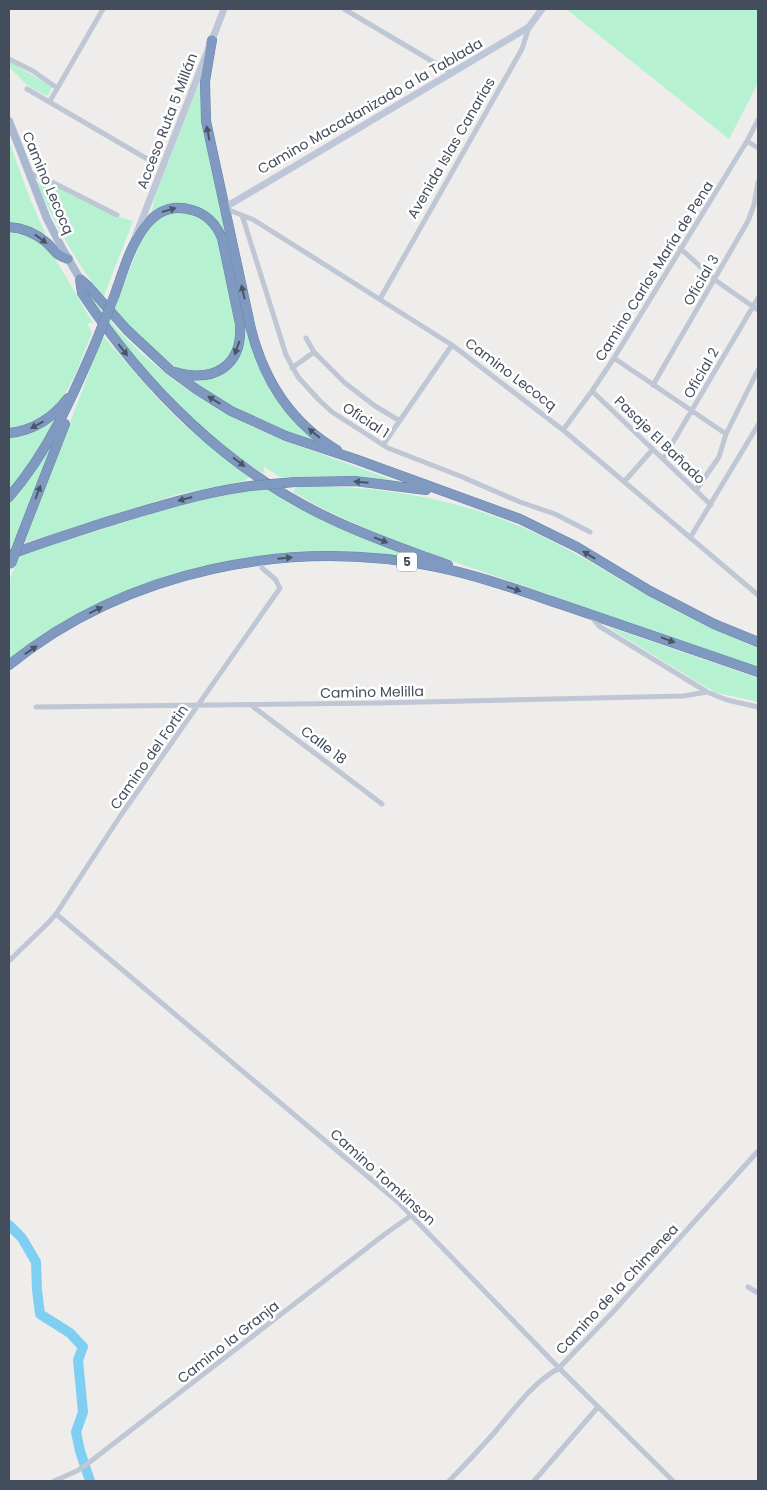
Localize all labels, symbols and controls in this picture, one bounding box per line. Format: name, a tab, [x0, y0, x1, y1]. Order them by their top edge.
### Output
street label: Camino Macadanizado a la Tablada	[254, 33, 486, 179]
street label: Acceso Ruta 5 Millán	[132, 50, 202, 192]
street label: Avenida Islas Canarias	[402, 74, 500, 222]
one-way arrow	[204, 125, 212, 141]
street label: Camino Lecocq	[17, 128, 79, 238]
street label: Camino Carlos María de Pena	[590, 177, 718, 365]
one-way arrow	[161, 206, 176, 214]
one-way arrow	[34, 233, 47, 244]
street label: Oficial 3	[678, 251, 724, 309]
one-way arrow	[239, 284, 247, 299]
street label: Camino Lecocq	[461, 333, 561, 415]
one-way arrow	[233, 341, 241, 356]
one-way arrow	[117, 343, 128, 356]
street label: Oficial 2	[678, 344, 724, 402]
street label: Pasaje El Bañado	[610, 391, 710, 489]
one-way arrow	[207, 396, 220, 405]
street label: Oficial 1	[339, 397, 393, 443]
one-way arrow	[30, 420, 43, 429]
one-way arrow	[308, 428, 321, 439]
one-way arrow	[232, 457, 245, 468]
one-way arrow	[352, 478, 368, 486]
one-way arrow	[35, 484, 42, 499]
one-way arrow	[177, 495, 192, 503]
one-way arrow	[374, 536, 389, 544]
one-way arrow	[583, 550, 596, 559]
road number: 5	[397, 552, 417, 572]
one-way arrow	[277, 554, 293, 562]
one-way arrow	[506, 585, 521, 593]
one-way arrow	[89, 606, 103, 614]
one-way arrow	[661, 636, 676, 644]
one-way arrow	[24, 645, 38, 655]
street label: Camino Melilla	[320, 681, 424, 703]
street label: Camino del Fortin	[105, 701, 193, 813]
street label: Calle 18	[297, 721, 351, 769]
street label: Camino Tomkinson	[326, 1124, 440, 1230]
street label: Camino de la Chimenea	[551, 1219, 683, 1359]
street label: Camino la Granja	[173, 1296, 283, 1388]

